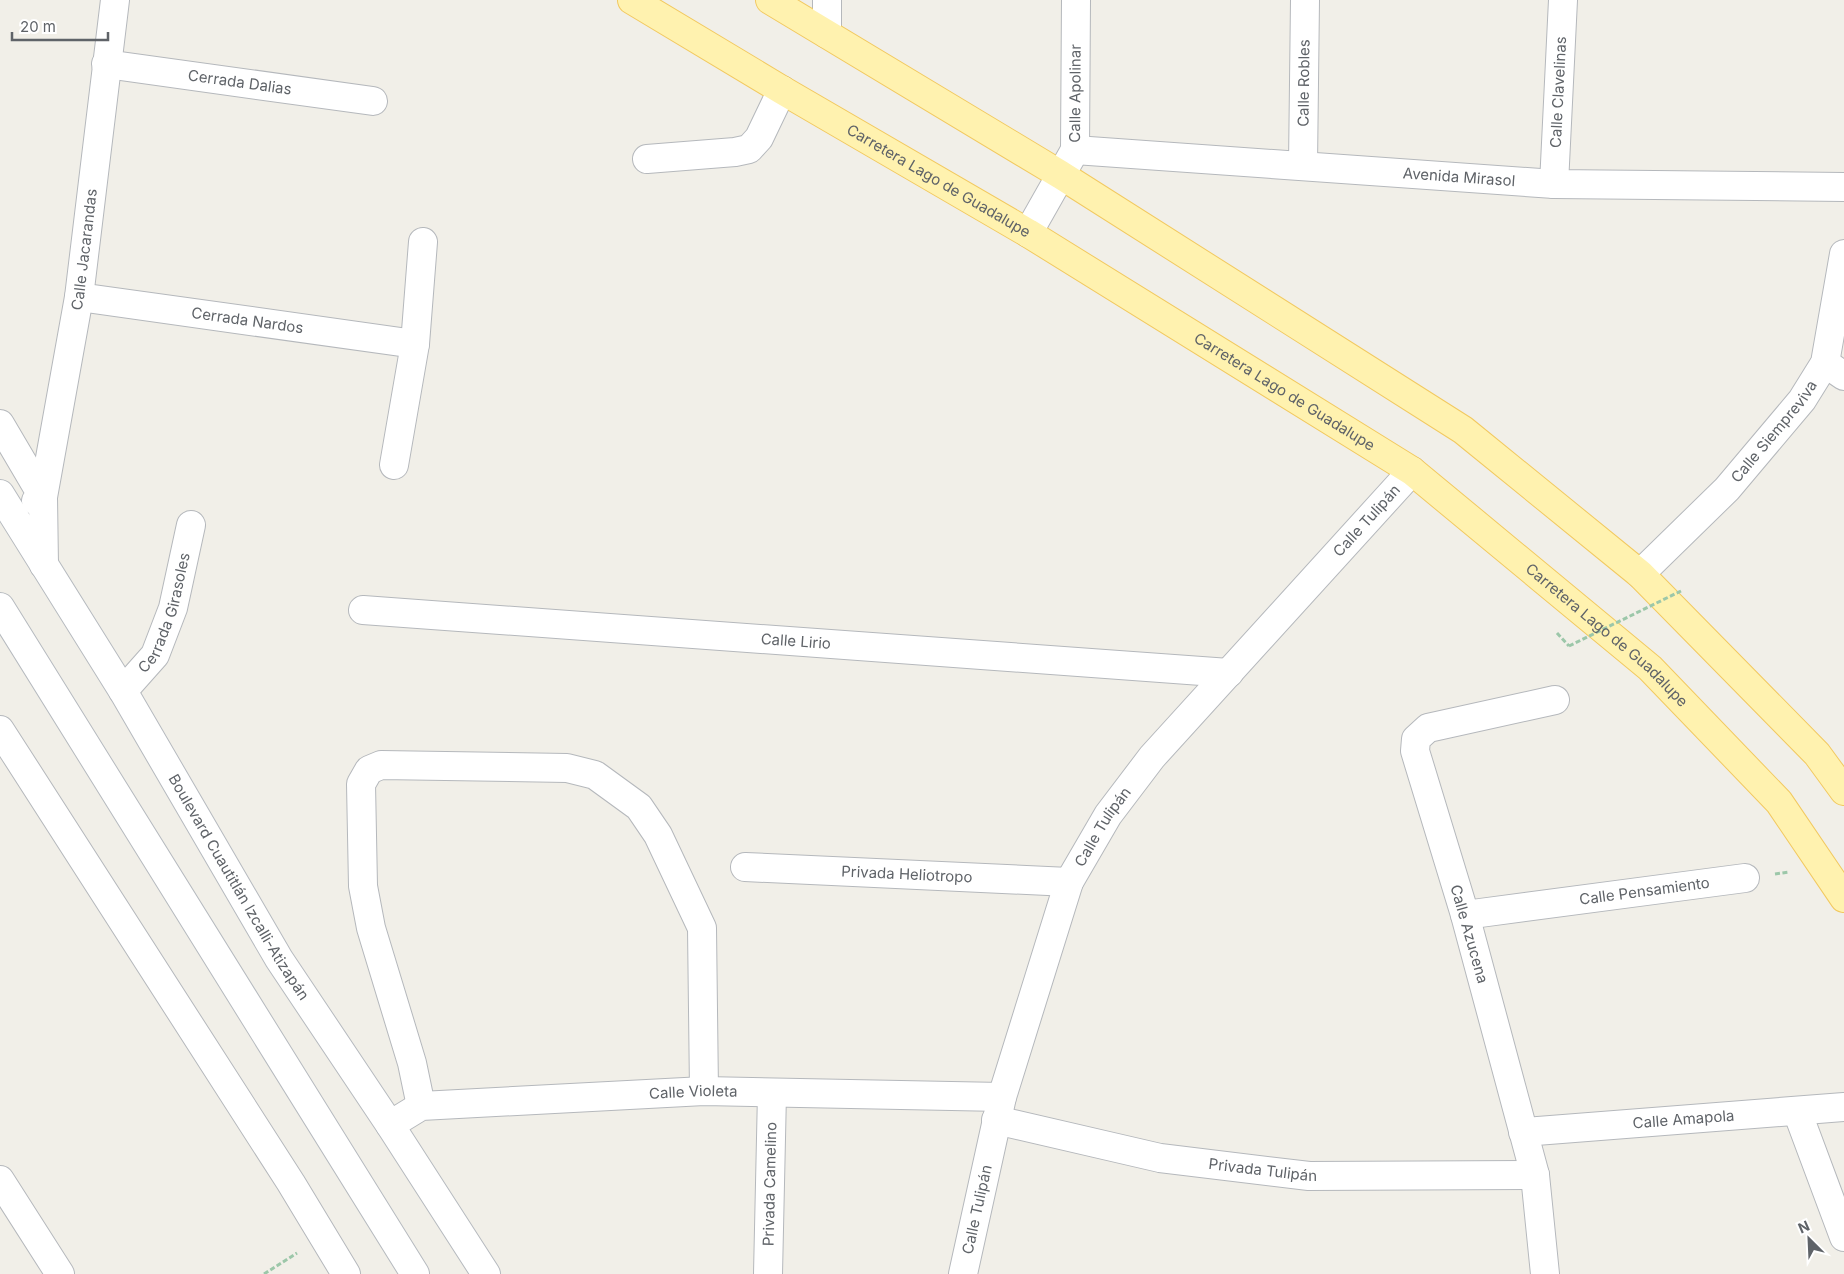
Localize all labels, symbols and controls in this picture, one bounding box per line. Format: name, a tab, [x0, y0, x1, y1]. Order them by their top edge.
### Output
scale bar	[12, 10, 109, 42]
text: 20 m	[20, 17, 56, 36]
street label: Calle Clavelinas	[1546, 36, 1570, 148]
street label: Calle Robles	[1293, 39, 1314, 127]
street label: Calle Apolinar	[1065, 44, 1085, 143]
street label: Cerrada Dalias	[187, 65, 293, 99]
street label: Carretera Lago de Guadalupe	[844, 120, 1034, 241]
street label: Avenida Mirasol	[1402, 163, 1516, 190]
street label: Calle Jacarandas	[67, 188, 101, 312]
street label: Cerrada Nardos	[190, 303, 305, 337]
street label: Carretera Lago de Guadalupe	[1191, 328, 1379, 455]
street label: Calle Siempreviva	[1726, 377, 1821, 486]
street label: Calle Tulipán	[1329, 480, 1404, 561]
street label: Cerrada Girasoles	[134, 551, 194, 677]
street label: Carretera Lago de Guadalupe	[1522, 559, 1692, 711]
street label: Calle Lirio	[760, 629, 832, 653]
street label: Boulevard Cuautitlán Izcalli-Atizapán	[164, 771, 314, 1004]
street label: Calle Tulipán	[1070, 783, 1135, 870]
street label: Privada Heliotropo	[841, 861, 973, 887]
street label: Calle Pensamiento	[1578, 873, 1711, 909]
street label: Calle Azucena	[1446, 882, 1493, 985]
street label: Calle Violeta	[649, 1081, 738, 1103]
street label: Calle Amapola	[1632, 1106, 1735, 1132]
street label: Privada Camelino	[759, 1122, 780, 1246]
street label: Privada Tulipán	[1208, 1154, 1317, 1185]
street label: Calle Tulipán	[958, 1163, 996, 1256]
north arrow	[1784, 1214, 1834, 1264]
text: N	[1795, 1217, 1812, 1237]

